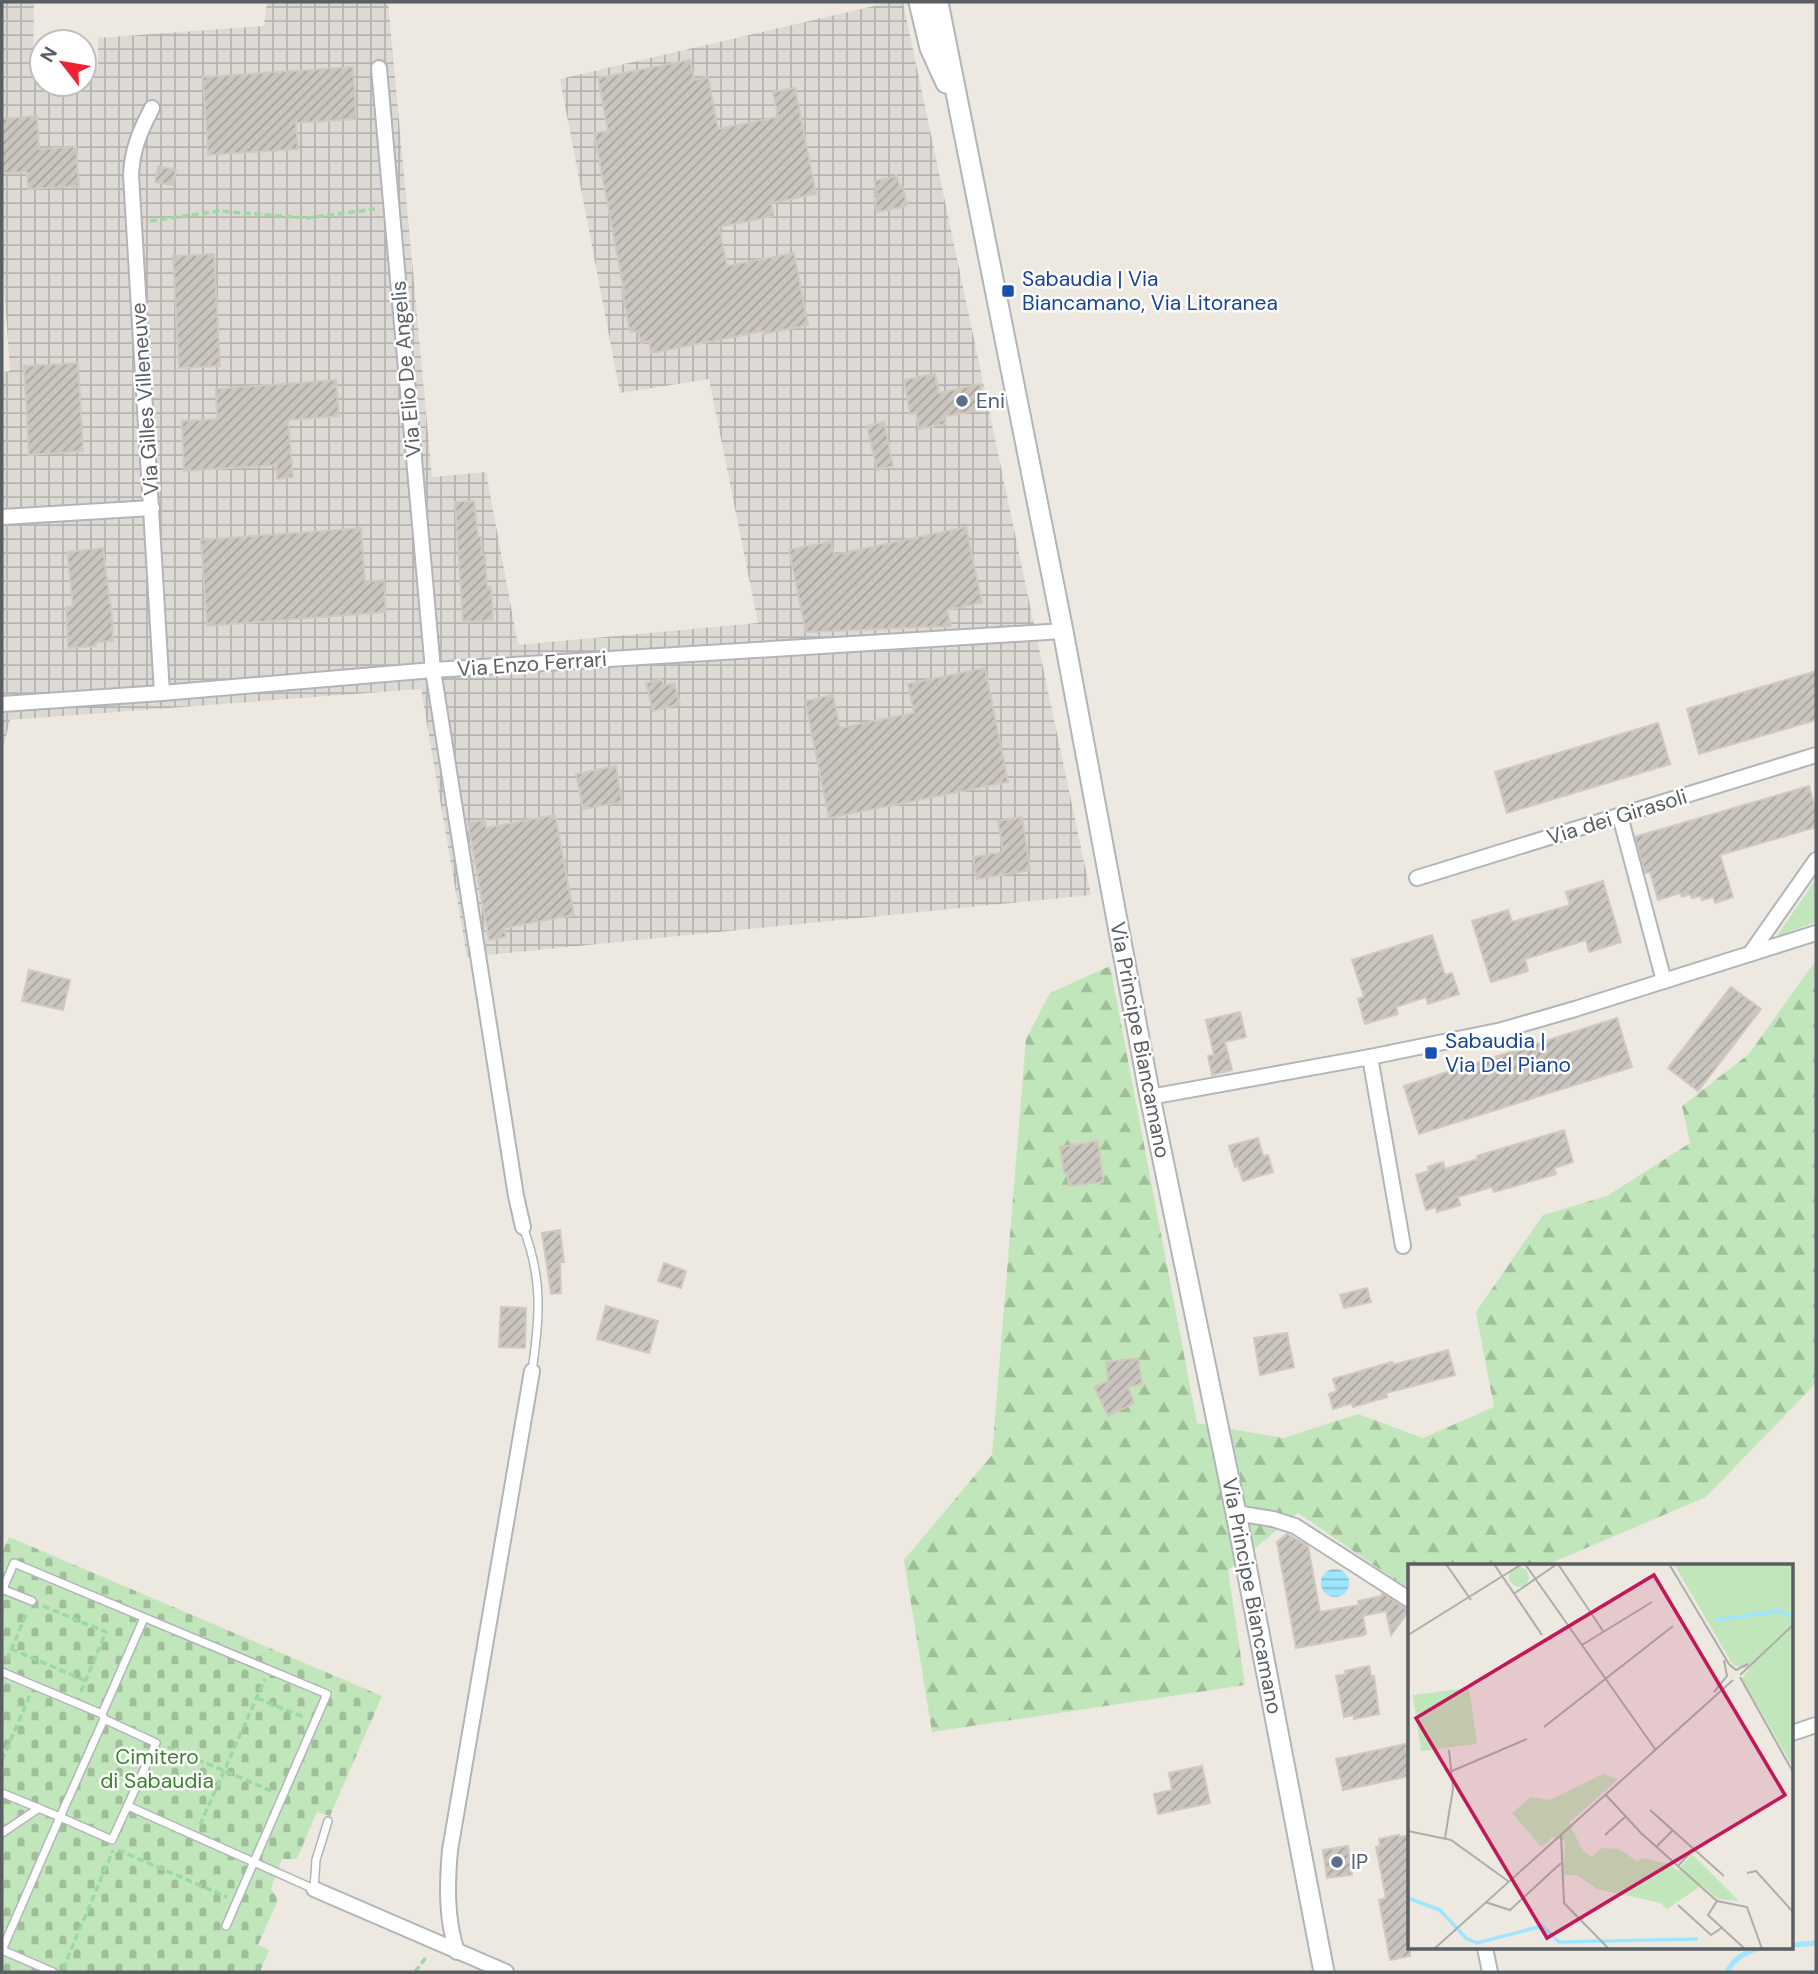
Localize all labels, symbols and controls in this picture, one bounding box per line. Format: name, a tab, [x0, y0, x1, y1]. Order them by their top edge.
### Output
north arrow	[28, 28, 98, 98]
text: N	[35, 42, 63, 67]
place label: Sabaudia | Via Biancamano, Via Litoranea	[1022, 265, 1278, 317]
street label: Via Elio De Angelis	[384, 280, 428, 458]
marker: Sabaudia | Via Biancamano, Via Litoranea	[1000, 283, 1016, 299]
street label: Via Gilles Villeneuve	[124, 302, 166, 496]
place label: Eni	[976, 387, 1005, 415]
marker: Eni	[954, 393, 970, 409]
street label: Via Enzo Ferrari	[456, 645, 608, 683]
street label: Via dei Girasoli	[1544, 782, 1690, 852]
street label: Via Principe Biancamano	[1103, 919, 1177, 1161]
place label: Sabaudia | Via Del Piano	[1445, 1027, 1571, 1079]
marker: Sabaudia | Via Del Piano	[1423, 1045, 1439, 1061]
street label: Via Principe Biancamano	[1215, 1475, 1289, 1717]
inset map	[1408, 1564, 1794, 1950]
park label: Cimitero di Sabaudia	[100, 1743, 214, 1795]
place label: IP	[1351, 1848, 1368, 1876]
marker: IP	[1329, 1854, 1345, 1870]

